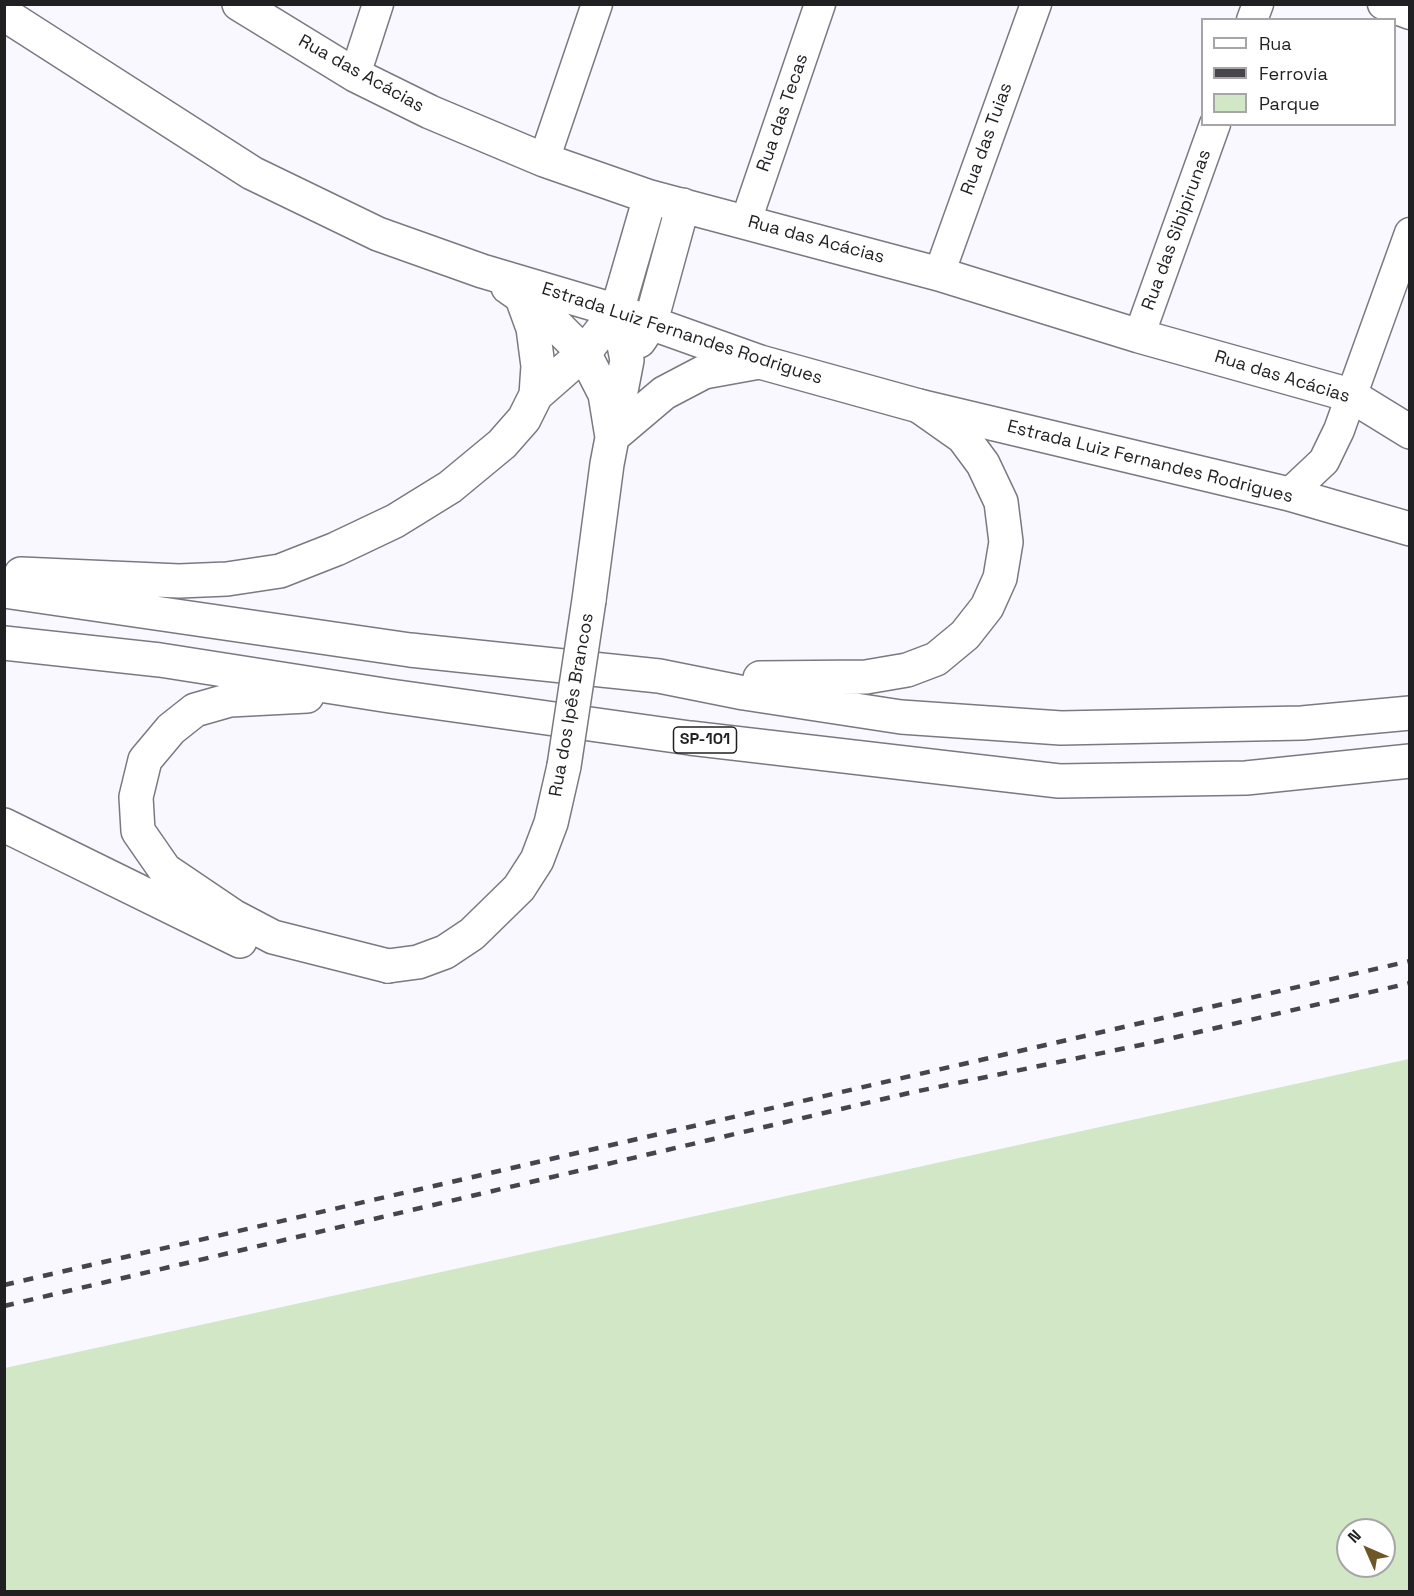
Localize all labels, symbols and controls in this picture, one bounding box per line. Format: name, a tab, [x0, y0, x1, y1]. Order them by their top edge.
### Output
legend	[1201, 18, 1396, 126]
street label: Rua das Acácias	[294, 31, 428, 117]
text: Rua	[1259, 32, 1292, 55]
street label: Rua das Tecas	[753, 51, 813, 175]
text: Ferrovia	[1259, 62, 1328, 85]
street label: Rua das Tuias	[957, 80, 1017, 198]
text: Parque	[1259, 92, 1320, 115]
street label: Rua das Sibipirunas	[1138, 147, 1216, 313]
street label: Rua das Acácias	[745, 211, 887, 269]
street label: Estrada Luiz Fernandes Rodrigues	[539, 278, 825, 390]
street label: Rua das Acácias	[1212, 346, 1352, 408]
street label: Estrada Luiz Fernandes Rodrigues	[1005, 416, 1295, 508]
street label: Rua dos Ipês Brancos	[545, 612, 599, 798]
road number: SP-101	[674, 727, 736, 753]
north arrow	[1336, 1518, 1396, 1578]
text: N	[1343, 1525, 1366, 1548]

